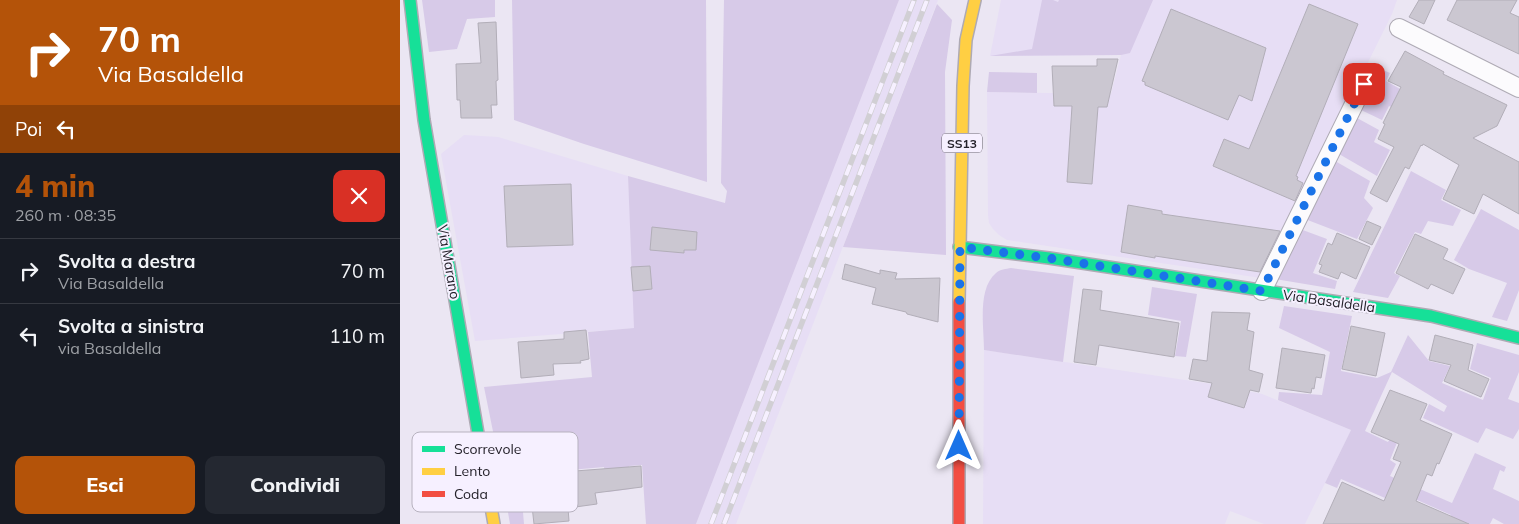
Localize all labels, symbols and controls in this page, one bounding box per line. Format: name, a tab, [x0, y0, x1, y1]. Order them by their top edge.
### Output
text: 70 m	[98, 17, 181, 61]
icon: right	[15, 20, 80, 85]
text: Via Basaldella	[98, 60, 244, 88]
pin	[1343, 63, 1385, 105]
icon: arrive	[1350, 70, 1378, 98]
icon: left	[52, 115, 80, 143]
text: Poi	[15, 117, 42, 141]
road number: SS13	[942, 134, 982, 152]
text: 4 min	[15, 167, 95, 205]
button: close	[333, 170, 385, 222]
text: 260 m · 08:35	[15, 205, 116, 225]
street label: Via Marano	[434, 223, 464, 301]
text: Svolta a destra	[58, 249, 196, 273]
icon: right	[15, 257, 43, 285]
text: 70 m	[341, 259, 385, 283]
text: Via Basaldella	[58, 273, 164, 293]
street label: Via Basaldella	[1282, 286, 1376, 316]
text: Svolta a sinistra	[58, 314, 204, 338]
icon: left	[15, 322, 43, 350]
text: 110 m	[329, 324, 385, 348]
text: via Basaldella	[58, 338, 161, 358]
position arrow	[932, 419, 984, 471]
legend	[412, 432, 578, 512]
text: Scorrevole	[454, 440, 521, 458]
button: Esci	[15, 456, 195, 514]
button: Condividi	[205, 456, 385, 514]
text: Lento	[454, 462, 490, 480]
text: Coda	[454, 485, 488, 503]

